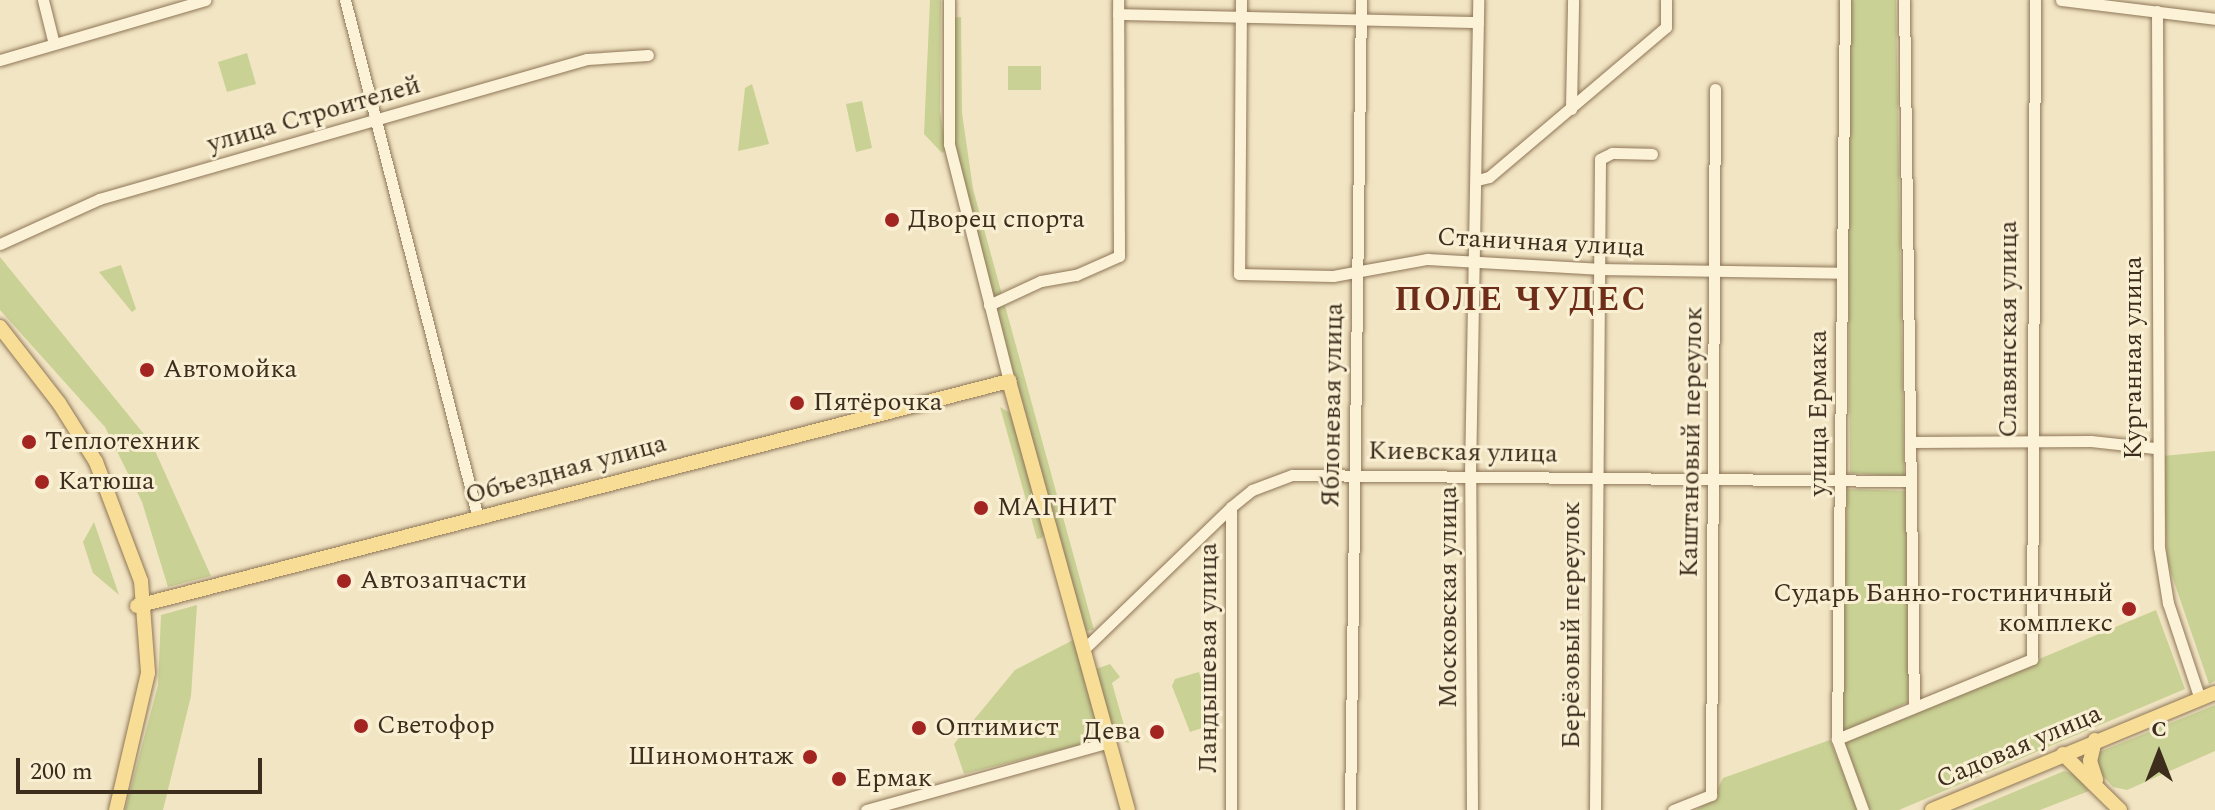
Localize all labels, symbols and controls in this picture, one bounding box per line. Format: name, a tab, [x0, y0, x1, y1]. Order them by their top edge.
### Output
street label: улица Строителей	[204, 70, 424, 160]
place label: Дворец спорта	[908, 204, 1085, 236]
marker: Дворец спорта	[883, 211, 901, 229]
street label: Славянская улица	[1993, 220, 2025, 438]
street label: Станичная улица	[1436, 222, 1646, 264]
street label: Курганная улица	[2118, 256, 2150, 460]
district label: ПОЛЕ ЧУДЕС	[1394, 281, 1648, 321]
street label: Яблоневая улица	[1316, 302, 1350, 508]
street label: Каштановый переулок	[1674, 306, 1710, 578]
street label: улица Ермака	[1803, 330, 1835, 496]
place label: Автомойка	[163, 354, 297, 386]
marker: Автомойка	[138, 361, 156, 379]
place label: Пятёрочка	[813, 387, 942, 419]
marker: Пятёрочка	[788, 394, 806, 412]
place label: Теплотехник	[45, 426, 200, 458]
street label: Объездная улица	[462, 428, 670, 512]
marker: Теплотехник	[20, 433, 38, 451]
street label: Киевская улица	[1368, 436, 1558, 470]
place label: Катюша	[58, 466, 155, 498]
marker: Катюша	[33, 473, 51, 491]
street label: Московская улица	[1433, 486, 1465, 708]
place label: МАГНИТ	[997, 492, 1117, 524]
marker: МАГНИТ	[972, 499, 990, 517]
street label: Берёзовый переулок	[1556, 501, 1588, 749]
street label: Ландышевая улица	[1193, 543, 1225, 773]
place label: Автозапчасти	[360, 565, 527, 597]
marker: Автозапчасти	[335, 572, 353, 590]
place label: Сударь Банно-гостиничный комплекс	[1773, 578, 2113, 640]
marker: Сударь Банно-гостиничный комплекс	[2120, 600, 2138, 618]
street label: Садовая улица	[1932, 698, 2106, 796]
place label: Светофор	[377, 710, 495, 742]
place label: Оптимист	[935, 712, 1059, 744]
text: С	[2151, 713, 2167, 746]
north arrow	[2119, 714, 2199, 794]
place label: Дева	[1083, 716, 1141, 748]
marker: Светофор	[352, 717, 370, 735]
marker: Оптимист	[910, 719, 928, 737]
marker: Дева	[1148, 723, 1166, 741]
place label: Шиномонтаж	[628, 741, 794, 773]
scale bar	[20, 742, 266, 792]
marker: Шиномонтаж	[801, 748, 819, 766]
text: 200 m	[30, 754, 93, 790]
place label: Ермак	[855, 763, 932, 795]
marker: Ермак	[830, 770, 848, 788]

